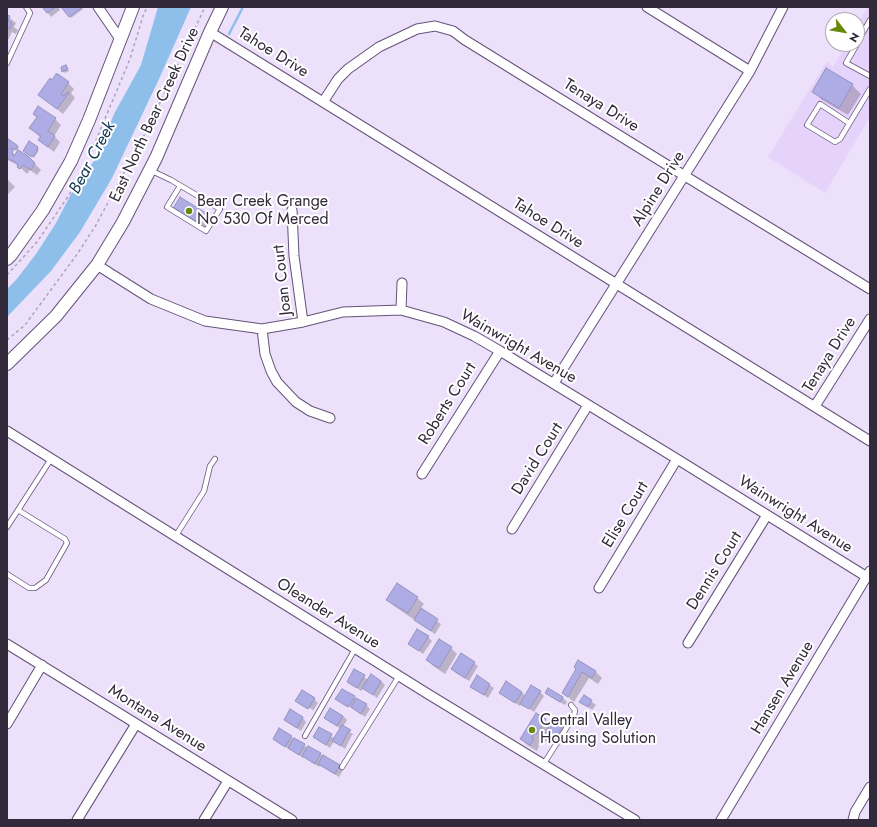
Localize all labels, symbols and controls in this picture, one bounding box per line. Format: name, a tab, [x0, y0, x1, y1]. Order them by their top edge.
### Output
north arrow	[825, 12, 865, 52]
street label: Tahoe Drive	[234, 24, 312, 82]
street label: East North Bear Creek Drive	[106, 25, 204, 205]
text: N	[845, 30, 864, 46]
street label: Tenaya Drive	[560, 75, 642, 137]
water label: Bear Creek	[65, 118, 121, 198]
street label: Alpine Drive	[628, 148, 690, 230]
place label: Bear Creek Grange No 530 Of Merced	[197, 192, 329, 230]
street label: Tahoe Drive	[509, 195, 587, 253]
marker: Bear Creek Grange No 530 Of Merced	[184, 206, 194, 216]
street label: Joan Court	[270, 244, 296, 316]
street label: Wainwright Avenue	[456, 306, 580, 388]
street label: Tenaya Drive	[799, 314, 861, 396]
street label: Roberts Court	[415, 359, 481, 449]
street label: David Court	[508, 420, 568, 498]
street label: Wainwright Avenue	[734, 472, 856, 558]
street label: Elise Court	[599, 479, 653, 551]
street label: Dennis Court	[683, 528, 747, 614]
street label: Oleander Avenue	[273, 575, 383, 653]
street label: Hansen Avenue	[748, 638, 818, 738]
street label: Montana Avenue	[104, 681, 210, 757]
place label: Central Valley Housing Solution	[540, 711, 656, 749]
marker: Central Valley Housing Solution	[527, 725, 537, 735]

